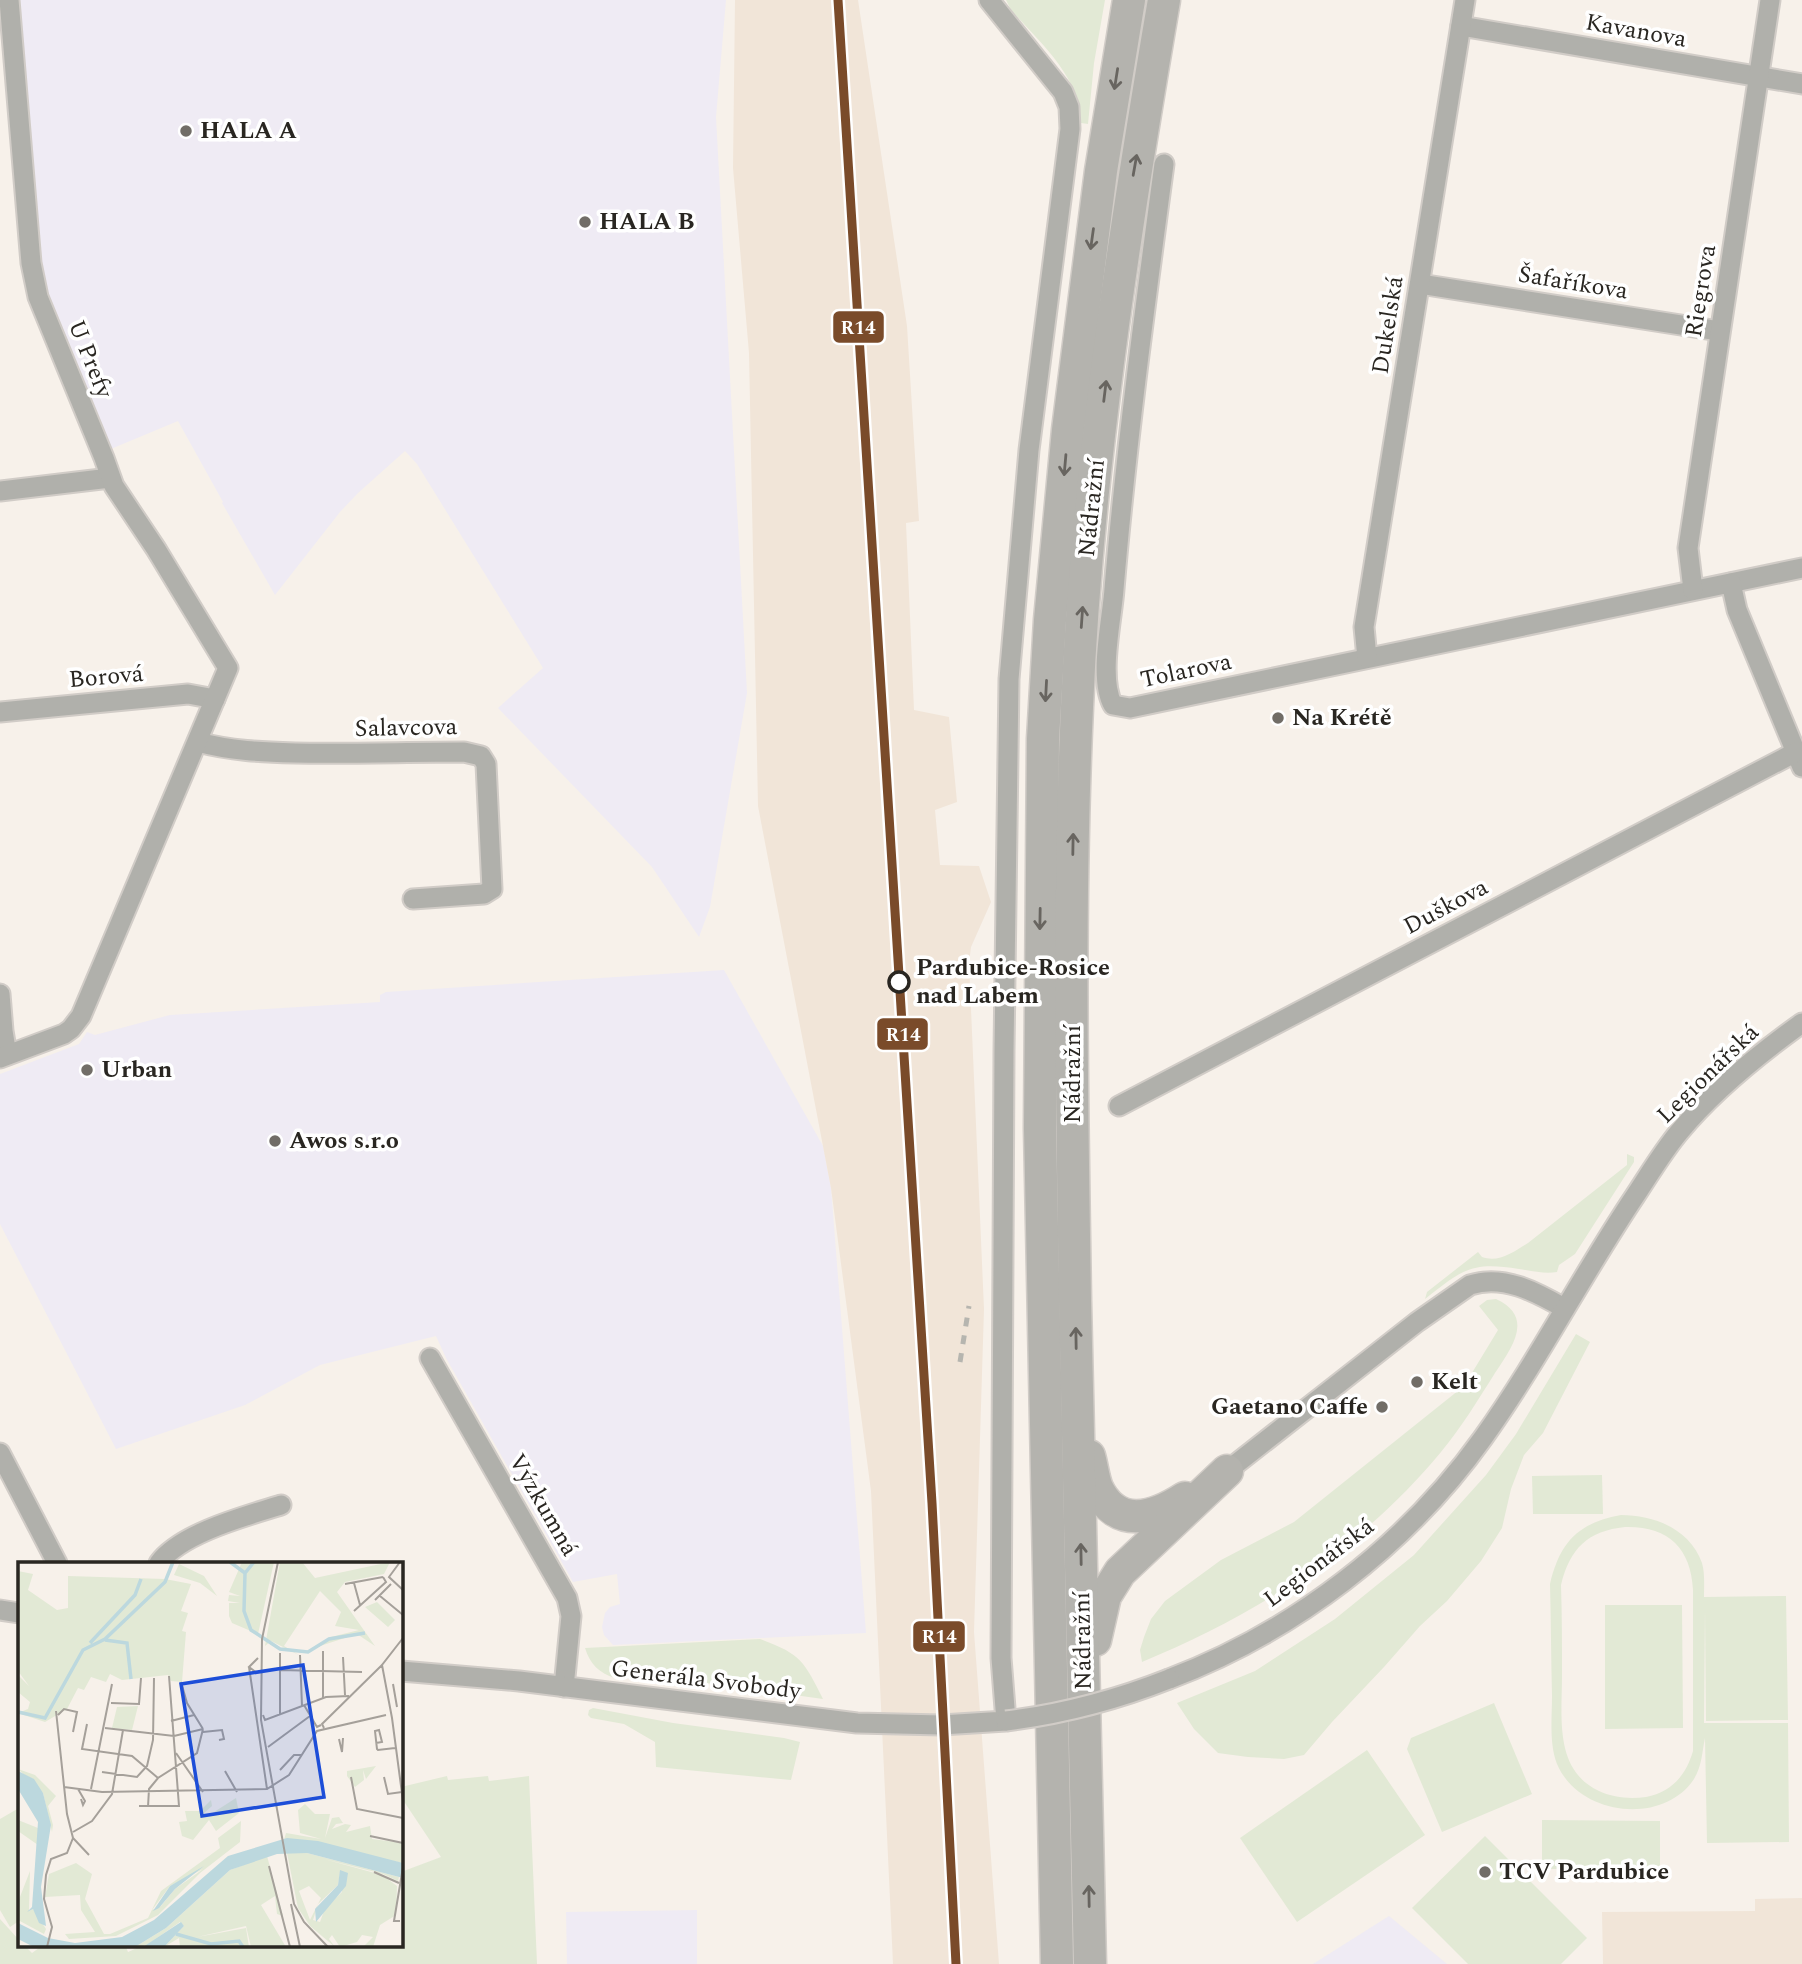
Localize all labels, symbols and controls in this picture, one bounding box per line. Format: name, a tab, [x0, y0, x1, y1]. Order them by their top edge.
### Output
street label: Kavanova	[1583, 4, 1690, 58]
one-way arrow	[1109, 67, 1122, 90]
place label: HALA A	[200, 113, 298, 149]
marker: HALA A	[178, 123, 194, 139]
one-way arrow	[1129, 154, 1143, 177]
place label: HALA B	[599, 204, 695, 240]
marker: HALA B	[577, 214, 593, 230]
one-way arrow	[1086, 227, 1099, 250]
street label: Riegrova	[1676, 242, 1726, 340]
street label: Šafaříkova	[1515, 257, 1631, 309]
street label: Dukelská	[1362, 273, 1414, 377]
line badge: R14	[832, 310, 885, 344]
text: R14	[840, 314, 876, 343]
street label: U Prefy	[58, 315, 122, 405]
one-way arrow	[1099, 380, 1112, 402]
one-way arrow	[1058, 453, 1071, 475]
street label: Nádražní	[1069, 456, 1115, 559]
one-way arrow	[1076, 606, 1089, 629]
street label: Tolarova	[1137, 644, 1235, 698]
street label: Borová	[67, 656, 145, 698]
one-way arrow	[1040, 680, 1053, 703]
place label: Na Krétě	[1292, 700, 1392, 736]
street label: Salavcova	[354, 709, 458, 747]
marker: Na Krétě	[1270, 710, 1286, 726]
one-way arrow	[1067, 833, 1080, 856]
street label: Duškova	[1397, 869, 1495, 944]
one-way arrow	[1034, 907, 1047, 930]
place label: Pardubice-Rosice nad Labem	[916, 950, 1110, 1014]
marker: Pardubice-Rosice nad Labem	[888, 971, 910, 993]
street label: Legionářská	[1649, 1016, 1768, 1132]
line badge: R14	[876, 1017, 929, 1051]
text: R14	[885, 1021, 921, 1050]
street label: Nádražní	[1055, 1023, 1091, 1123]
place label: Urban	[101, 1052, 172, 1088]
marker: Urban	[79, 1062, 95, 1078]
place label: Awos s.r.o	[289, 1123, 399, 1159]
marker: Awos s.r.o	[267, 1133, 283, 1149]
one-way arrow	[1069, 1327, 1083, 1350]
place label: Kelt	[1431, 1364, 1478, 1400]
marker: Kelt	[1409, 1374, 1425, 1390]
place label: Gaetano Caffe	[1211, 1389, 1368, 1425]
marker: Gaetano Caffe	[1374, 1399, 1390, 1415]
street label: Výzkumná	[499, 1447, 587, 1563]
street label: Legionářská	[1256, 1509, 1382, 1617]
one-way arrow	[1074, 1543, 1087, 1566]
inset map	[18, 1562, 402, 1946]
street label: Nádražní	[1064, 1590, 1102, 1690]
line badge: R14	[912, 1620, 966, 1653]
text: R14	[921, 1623, 957, 1652]
street label: Generála Svobody	[609, 1650, 804, 1710]
place label: TCV Pardubice	[1499, 1854, 1669, 1890]
marker: TCV Pardubice	[1477, 1864, 1493, 1880]
one-way arrow	[1082, 1885, 1095, 1908]

